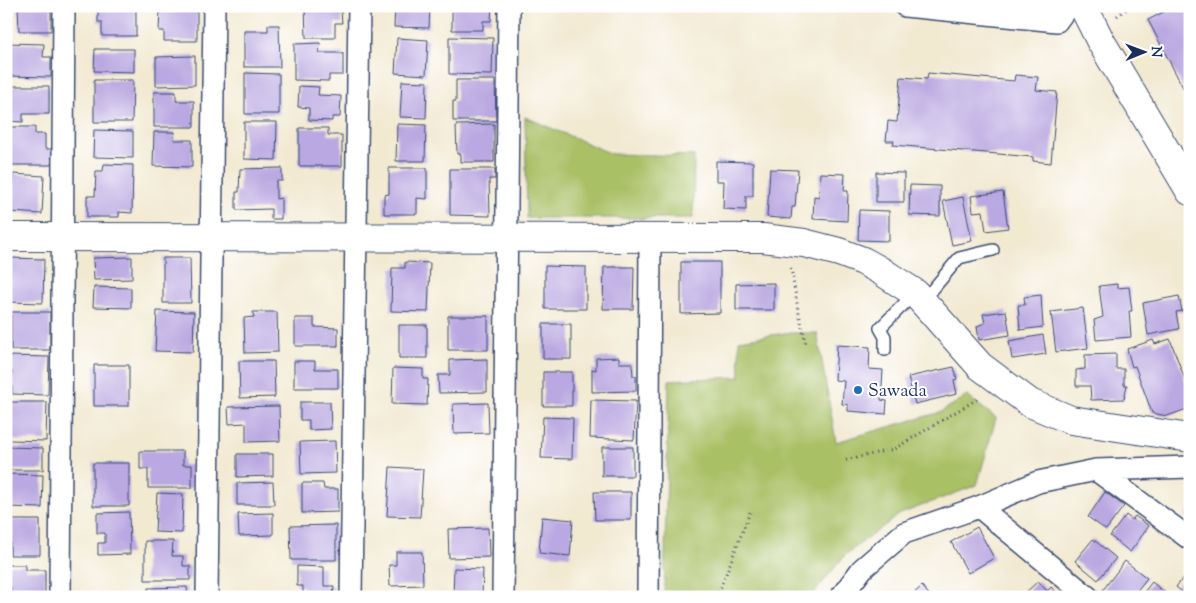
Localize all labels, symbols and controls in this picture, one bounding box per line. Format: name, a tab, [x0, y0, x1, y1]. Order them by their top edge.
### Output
north arrow	[1118, 28, 1168, 78]
text: N	[1145, 46, 1165, 58]
place label: Sawada	[868, 379, 927, 405]
marker: Sawada	[852, 384, 864, 396]

